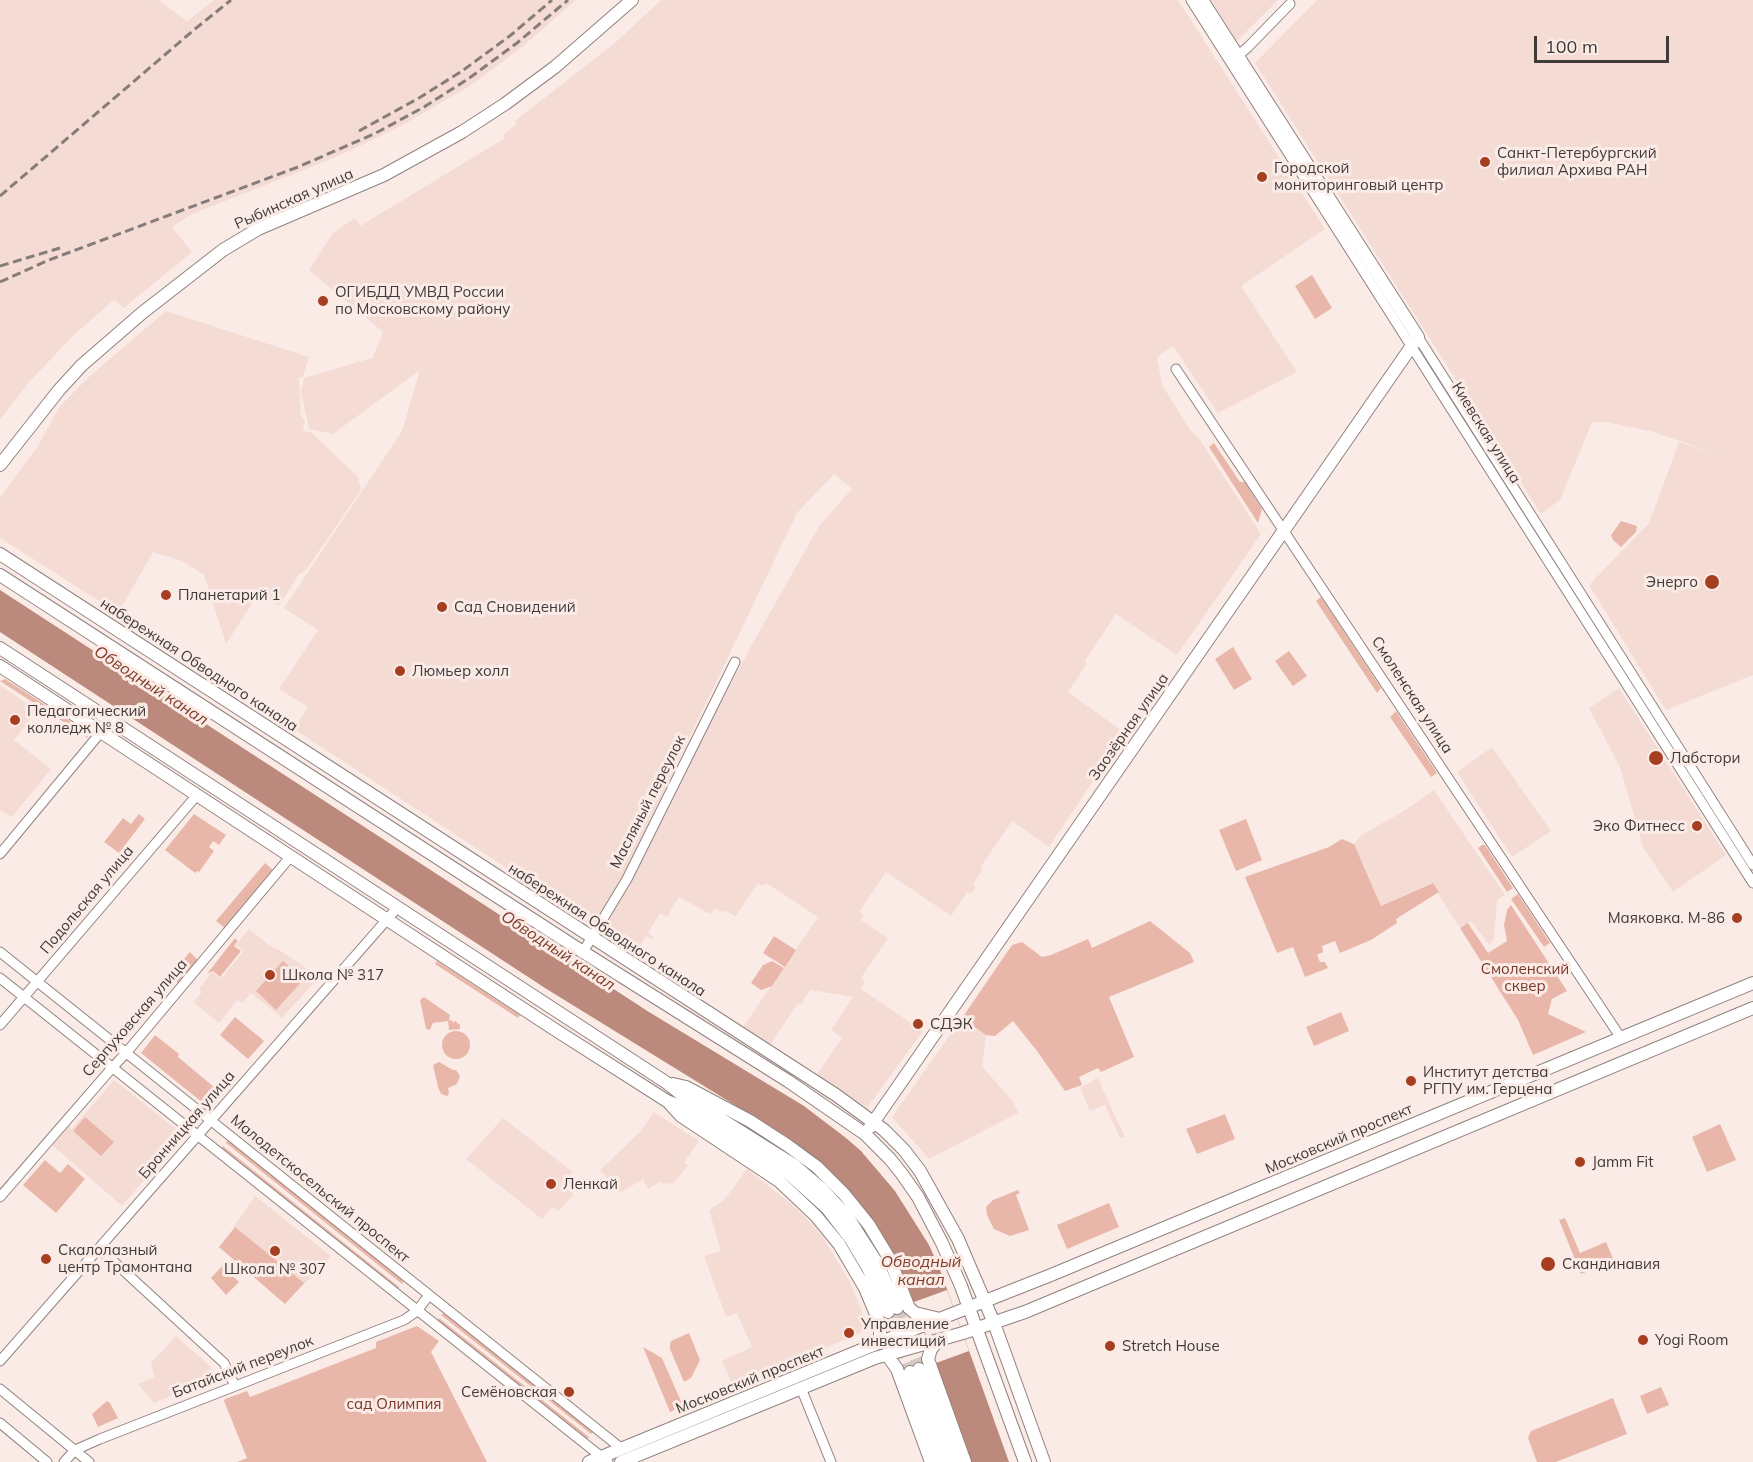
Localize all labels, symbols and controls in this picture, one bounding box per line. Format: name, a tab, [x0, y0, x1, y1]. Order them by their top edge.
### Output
scale bar	[1537, 24, 1672, 62]
text: 100 m	[1545, 35, 1598, 58]
place label: Санкт-Петербургский филиал Архива РАН	[1497, 144, 1657, 179]
marker: Санкт-Петербургский филиал Архива РАН	[1478, 155, 1492, 169]
place label: Городской мониторинговый центр	[1274, 159, 1443, 194]
street label: Рыбинская улица	[232, 165, 356, 233]
marker: Городской мониторинговый центр	[1255, 170, 1269, 184]
place label: ОГИБДД УМВД России по Московскому району	[335, 283, 510, 318]
marker: ОГИБДД УМВД России по Московскому району	[316, 294, 330, 308]
street label: Киевская улица	[1448, 379, 1524, 487]
place label: Энерго	[1646, 573, 1698, 591]
marker: Энерго	[1703, 573, 1721, 591]
place label: Планетарий 1	[178, 586, 281, 604]
marker: Планетарий 1	[159, 588, 173, 602]
street label: набережная Обводного канала	[97, 594, 301, 736]
place label: Сад Сновидений	[454, 598, 576, 616]
marker: Сад Сновидений	[435, 600, 449, 614]
street label: Смоленская улица	[1368, 633, 1456, 757]
water label: Обводный канал	[90, 642, 212, 730]
place label: Люмьер холл	[412, 662, 509, 680]
marker: Люмьер холл	[393, 664, 407, 678]
street label: Заозёрная улица	[1085, 670, 1173, 784]
place label: Педагогический колледж № 8	[27, 702, 146, 737]
marker: Педагогический колледж № 8	[8, 713, 22, 727]
street label: Масляный переулок	[607, 732, 689, 872]
marker: Лабстори	[1647, 749, 1665, 767]
place label: Лабстори	[1670, 749, 1740, 767]
place label: Эко Фитнесс	[1593, 817, 1685, 835]
marker: Эко Фитнесс	[1690, 819, 1704, 833]
street label: Подольская улица	[37, 842, 137, 958]
street label: набережная Обводного канала	[505, 859, 709, 1001]
water label: Обводный канал	[497, 907, 619, 995]
place label: Маяковка. М-86	[1608, 909, 1725, 927]
marker: Маяковка. М-86	[1730, 911, 1744, 925]
street label: Серпуховская улица	[79, 955, 191, 1081]
park label: Смоленский сквер	[1481, 960, 1569, 995]
place label: Школа № 317	[282, 966, 384, 984]
marker: Школа № 317	[263, 968, 277, 982]
place label: СДЭК	[930, 1015, 972, 1033]
marker: СДЭК	[911, 1017, 925, 1031]
place label: Институт детства РГПУ им. Герцена	[1423, 1063, 1552, 1098]
street label: Бронницкая улица	[135, 1067, 239, 1183]
marker: Институт детства РГПУ им. Герцена	[1404, 1074, 1418, 1088]
street label: Московский проспект	[1263, 1100, 1415, 1178]
street label: Малодетскосельский проспект	[227, 1111, 413, 1267]
place label: Jamm Fit	[1592, 1153, 1653, 1171]
marker: Jamm Fit	[1573, 1155, 1587, 1169]
place label: Ленкай	[563, 1175, 618, 1193]
marker: Ленкай	[544, 1177, 558, 1191]
place label: Скалолазный центр Трамонтана	[58, 1241, 192, 1276]
marker: Школа № 307	[268, 1244, 282, 1258]
marker: Скалолазный центр Трамонтана	[39, 1252, 53, 1266]
water label: Обводный канал	[881, 1252, 961, 1290]
marker: Скандинавия	[1539, 1255, 1557, 1273]
place label: Скандинавия	[1562, 1255, 1660, 1273]
place label: Школа № 307	[224, 1260, 326, 1278]
place label: Управление инвестиций	[861, 1315, 949, 1350]
marker: Управление инвестиций	[842, 1326, 856, 1340]
place label: Yogi Room	[1655, 1331, 1729, 1349]
street label: Батайский переулок	[170, 1332, 316, 1402]
marker: Yogi Room	[1636, 1333, 1650, 1347]
place label: Stretch House	[1122, 1337, 1220, 1355]
marker: Stretch House	[1103, 1339, 1117, 1353]
street label: Московский проспект	[673, 1342, 827, 1418]
place label: Семёновская	[461, 1383, 557, 1401]
marker: Семёновская	[562, 1385, 576, 1399]
park label: сад Олимпия	[346, 1395, 442, 1413]

